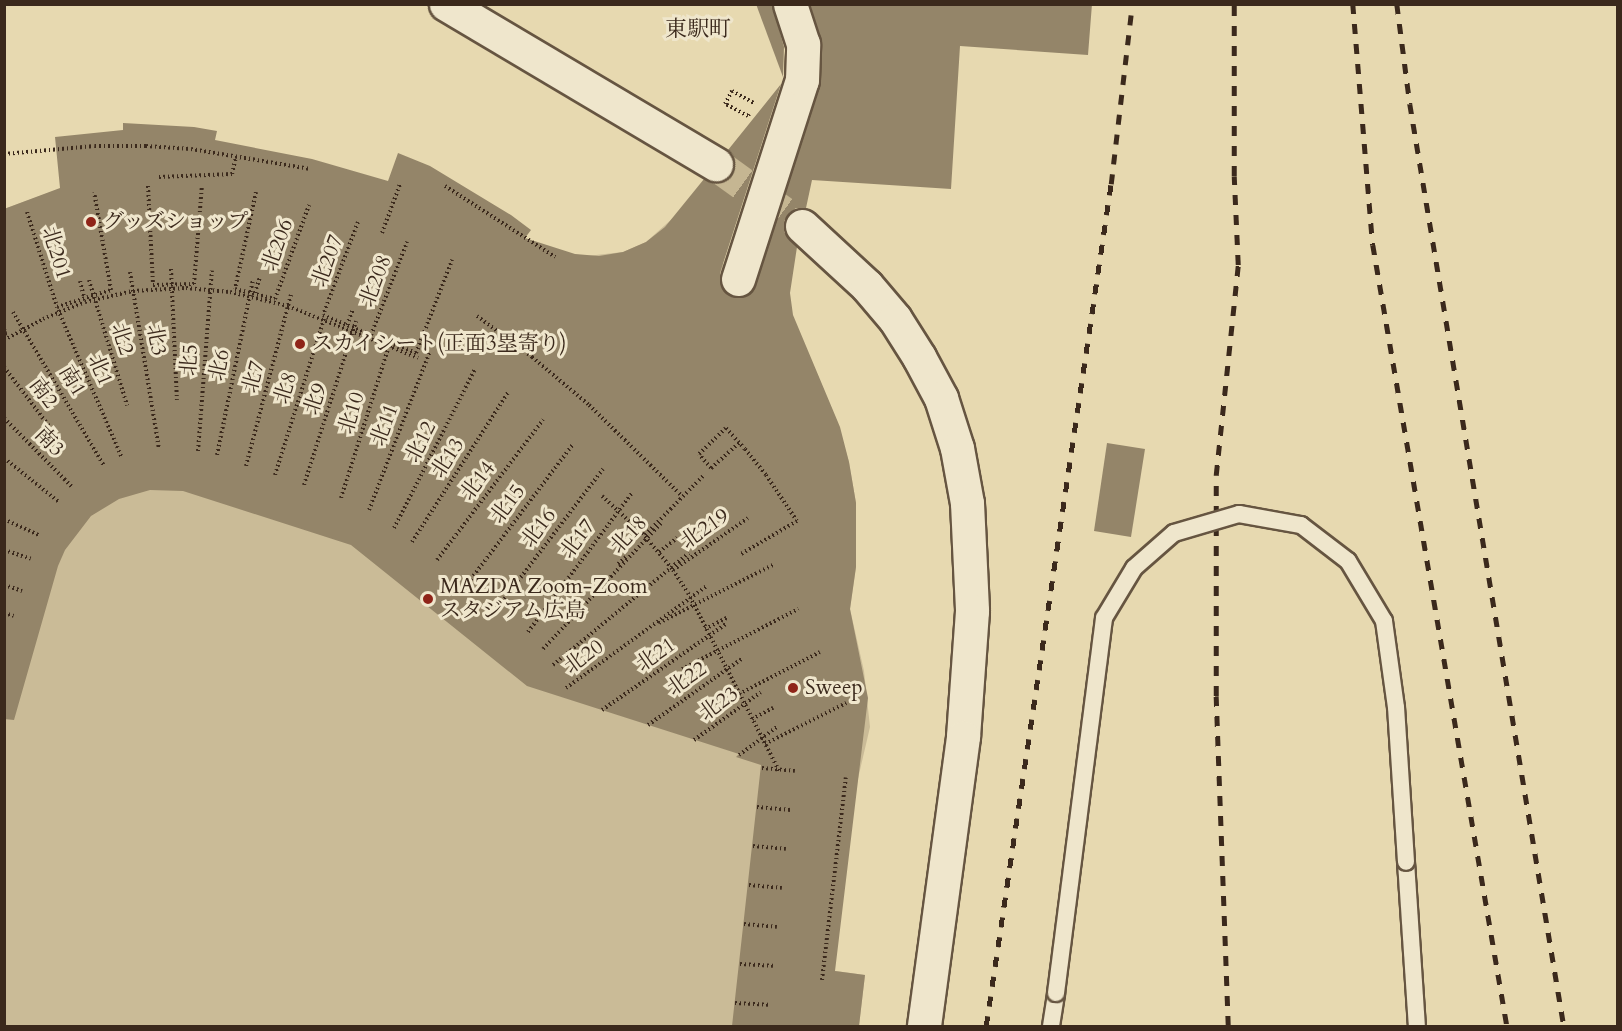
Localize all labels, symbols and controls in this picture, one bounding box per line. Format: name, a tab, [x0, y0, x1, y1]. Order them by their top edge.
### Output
district label: 東駅町	[665, 17, 731, 43]
place label: グッズショップ	[103, 209, 250, 235]
marker: グッズショップ	[84, 215, 98, 229]
street label: 北206	[257, 216, 299, 274]
street label: 北201	[36, 224, 76, 282]
street label: 北207	[307, 232, 349, 290]
street label: 北208	[355, 252, 397, 310]
street label: 北2	[105, 320, 139, 358]
street label: 北3	[141, 322, 171, 358]
place label: スカイシート(正面3塁寄り)	[312, 331, 567, 357]
marker: スカイシート(正面3塁寄り)	[293, 337, 307, 351]
street label: 北5	[176, 343, 204, 377]
street label: 北6	[204, 347, 236, 383]
street label: 北1	[82, 350, 118, 390]
street label: 北7	[238, 358, 270, 396]
street label: 南1	[53, 361, 91, 401]
street label: 北8	[269, 369, 303, 407]
street label: 南2	[23, 373, 63, 413]
street label: 北9	[299, 380, 333, 418]
street label: 北10	[334, 389, 370, 437]
street label: 北11	[366, 401, 404, 449]
street label: 北12	[400, 417, 442, 467]
street label: 南3	[29, 422, 69, 462]
street label: 北13	[426, 433, 470, 483]
street label: 北14	[455, 456, 501, 506]
street label: 北15	[485, 479, 531, 529]
street label: 北16	[516, 503, 562, 553]
street label: 北219	[676, 503, 734, 555]
street label: 北18	[605, 511, 653, 559]
street label: 北17	[555, 514, 601, 564]
place label: MAZDA Zoom-Zoom スタジアム広島	[440, 574, 648, 624]
marker: MAZDA Zoom-Zoom スタジアム広島	[421, 592, 435, 606]
street label: 北21	[631, 632, 681, 678]
street label: 北20	[559, 634, 609, 680]
street label: 北22	[662, 656, 712, 702]
place label: Sweep	[805, 675, 863, 701]
street label: 北23	[694, 681, 744, 727]
marker: Sweep	[786, 681, 800, 695]

